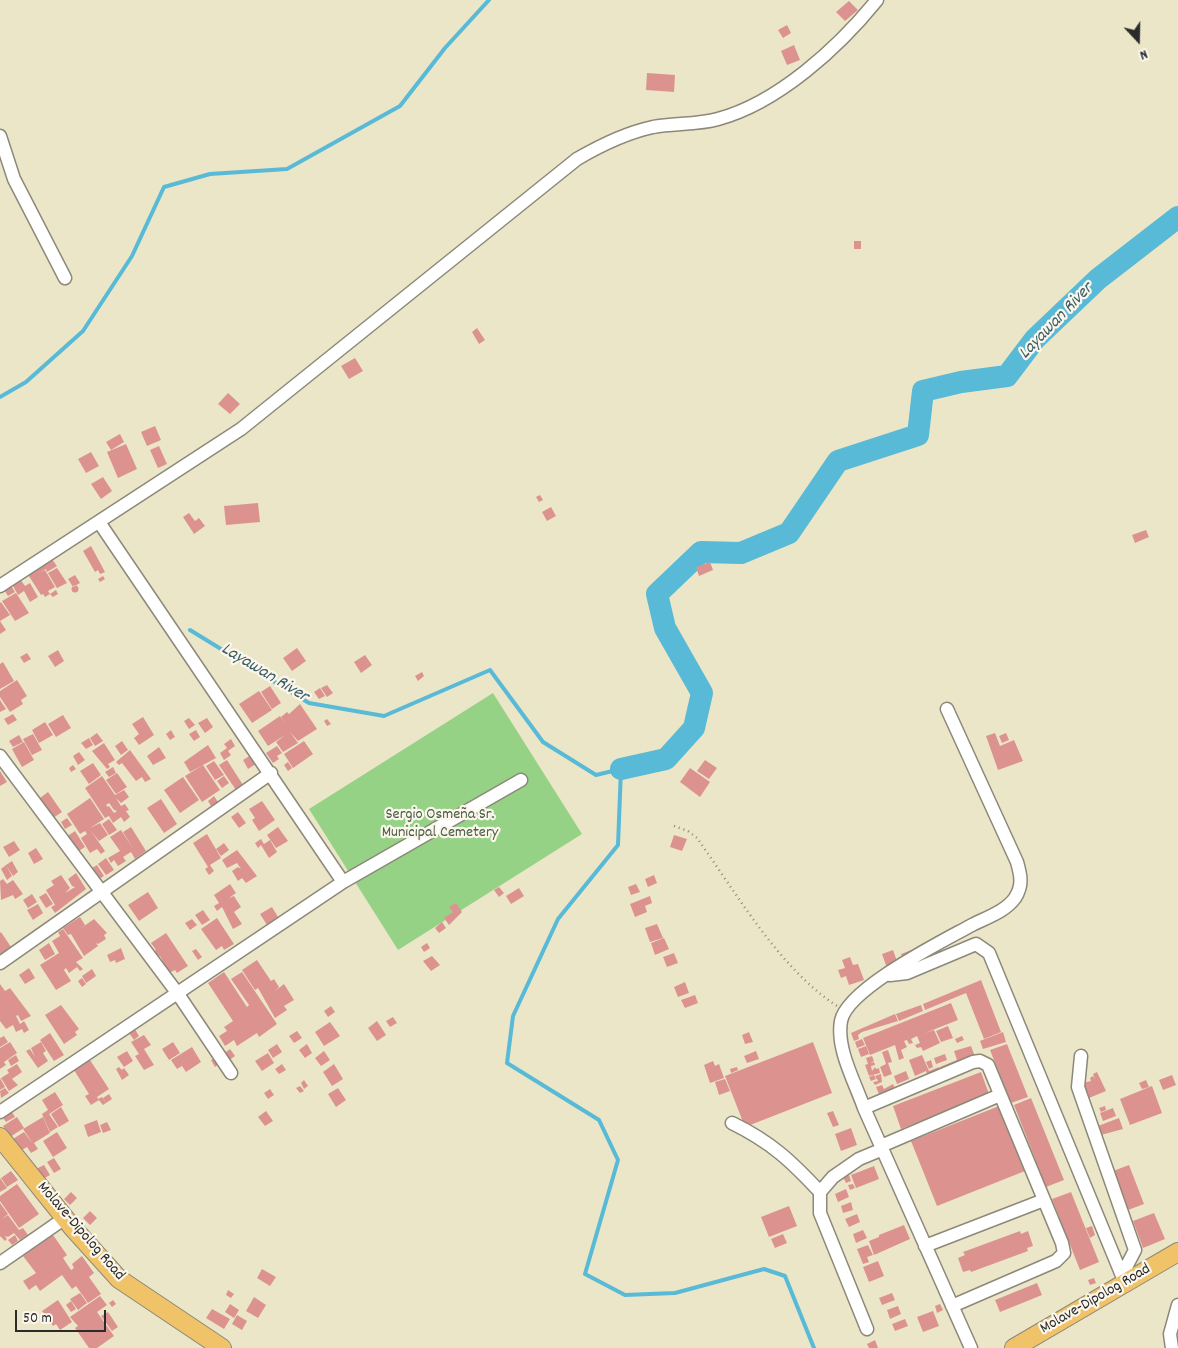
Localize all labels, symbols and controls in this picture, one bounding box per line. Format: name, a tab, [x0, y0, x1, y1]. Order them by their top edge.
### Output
north arrow	[1113, 15, 1163, 65]
text: N	[1137, 43, 1150, 65]
water label: Layawan River	[1015, 279, 1099, 365]
water label: Layawan River	[216, 639, 312, 709]
park label: Sergio Osmeña Sr. Municipal Cemetery	[382, 806, 498, 844]
street label: Molave-Dipolog Road	[32, 1179, 128, 1285]
street label: Molave-Dipolog Road	[1037, 1261, 1155, 1339]
scale bar	[18, 1300, 109, 1332]
text: 50 m	[23, 1308, 52, 1330]

